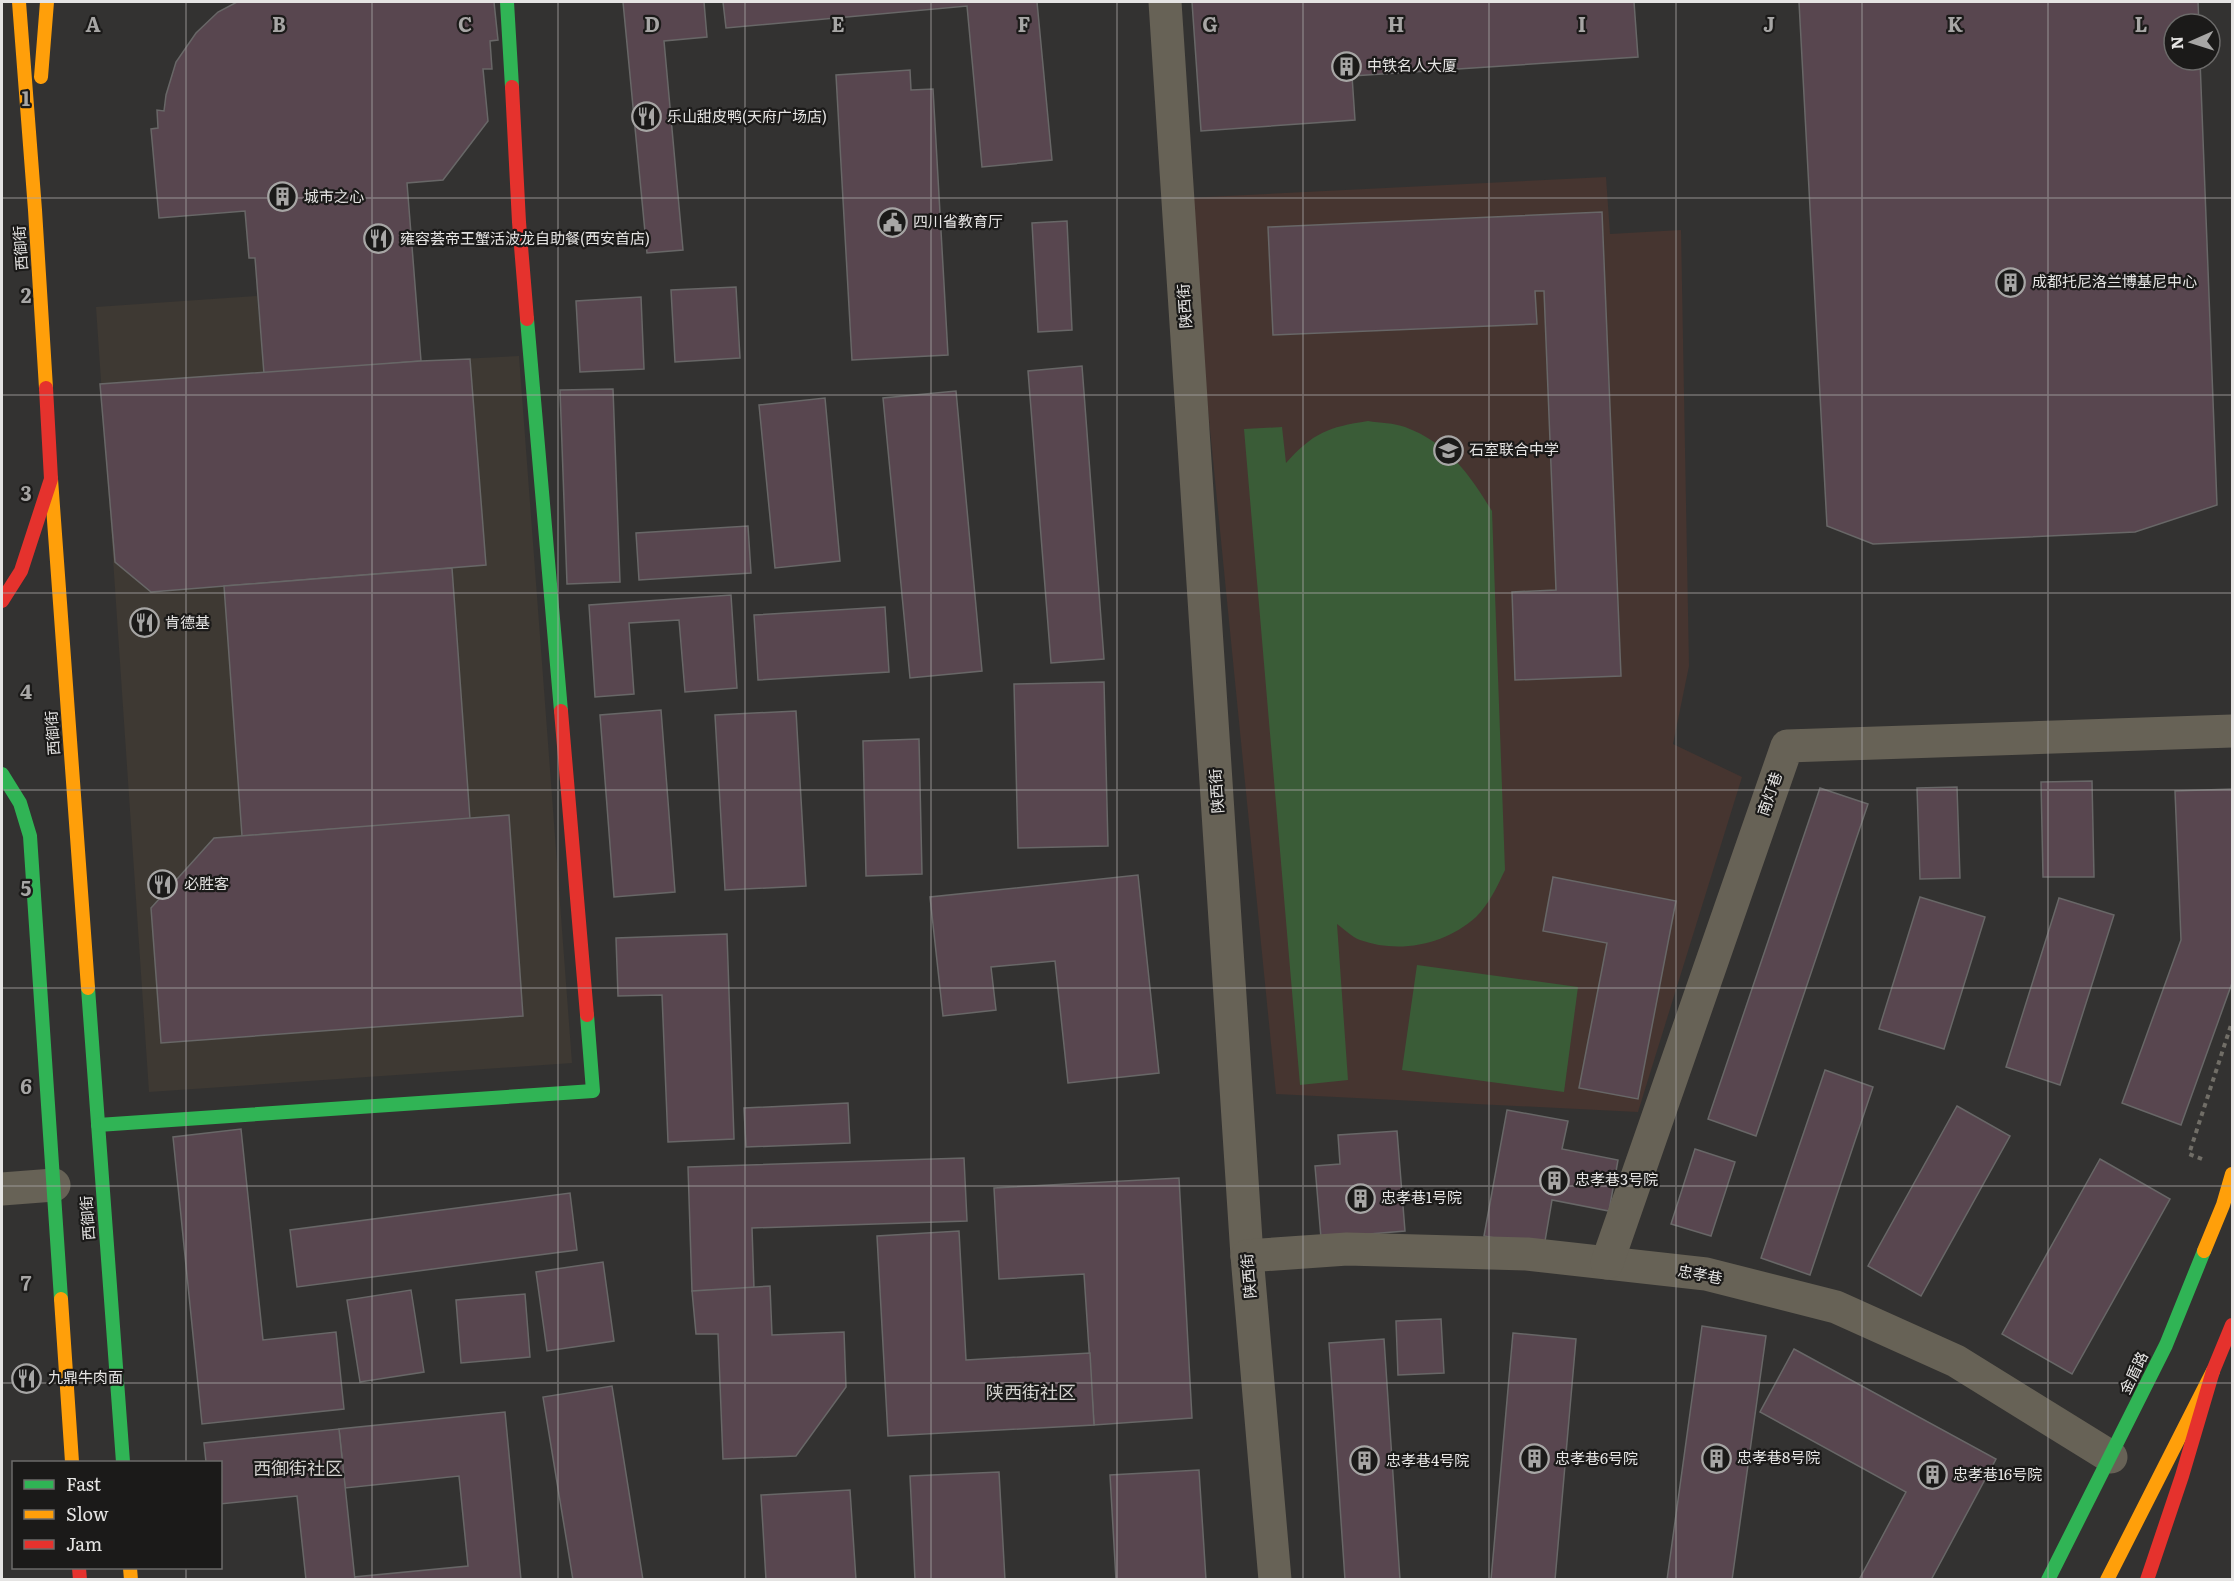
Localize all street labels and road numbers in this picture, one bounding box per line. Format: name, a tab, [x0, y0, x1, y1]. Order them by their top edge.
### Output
street label: 西御街	[6, 225, 33, 271]
street label: 陕西街	[1170, 283, 1197, 329]
street label: 西御街	[38, 710, 65, 756]
street label: 陕西街	[1202, 768, 1229, 814]
street label: 南灯巷	[1750, 768, 1787, 819]
street label: 西御街	[73, 1195, 100, 1241]
street label: 陕西街	[1234, 1253, 1261, 1300]
street label: 忠孝巷	[1676, 1258, 1724, 1289]
street label: 金盾路	[2112, 1347, 2153, 1398]

